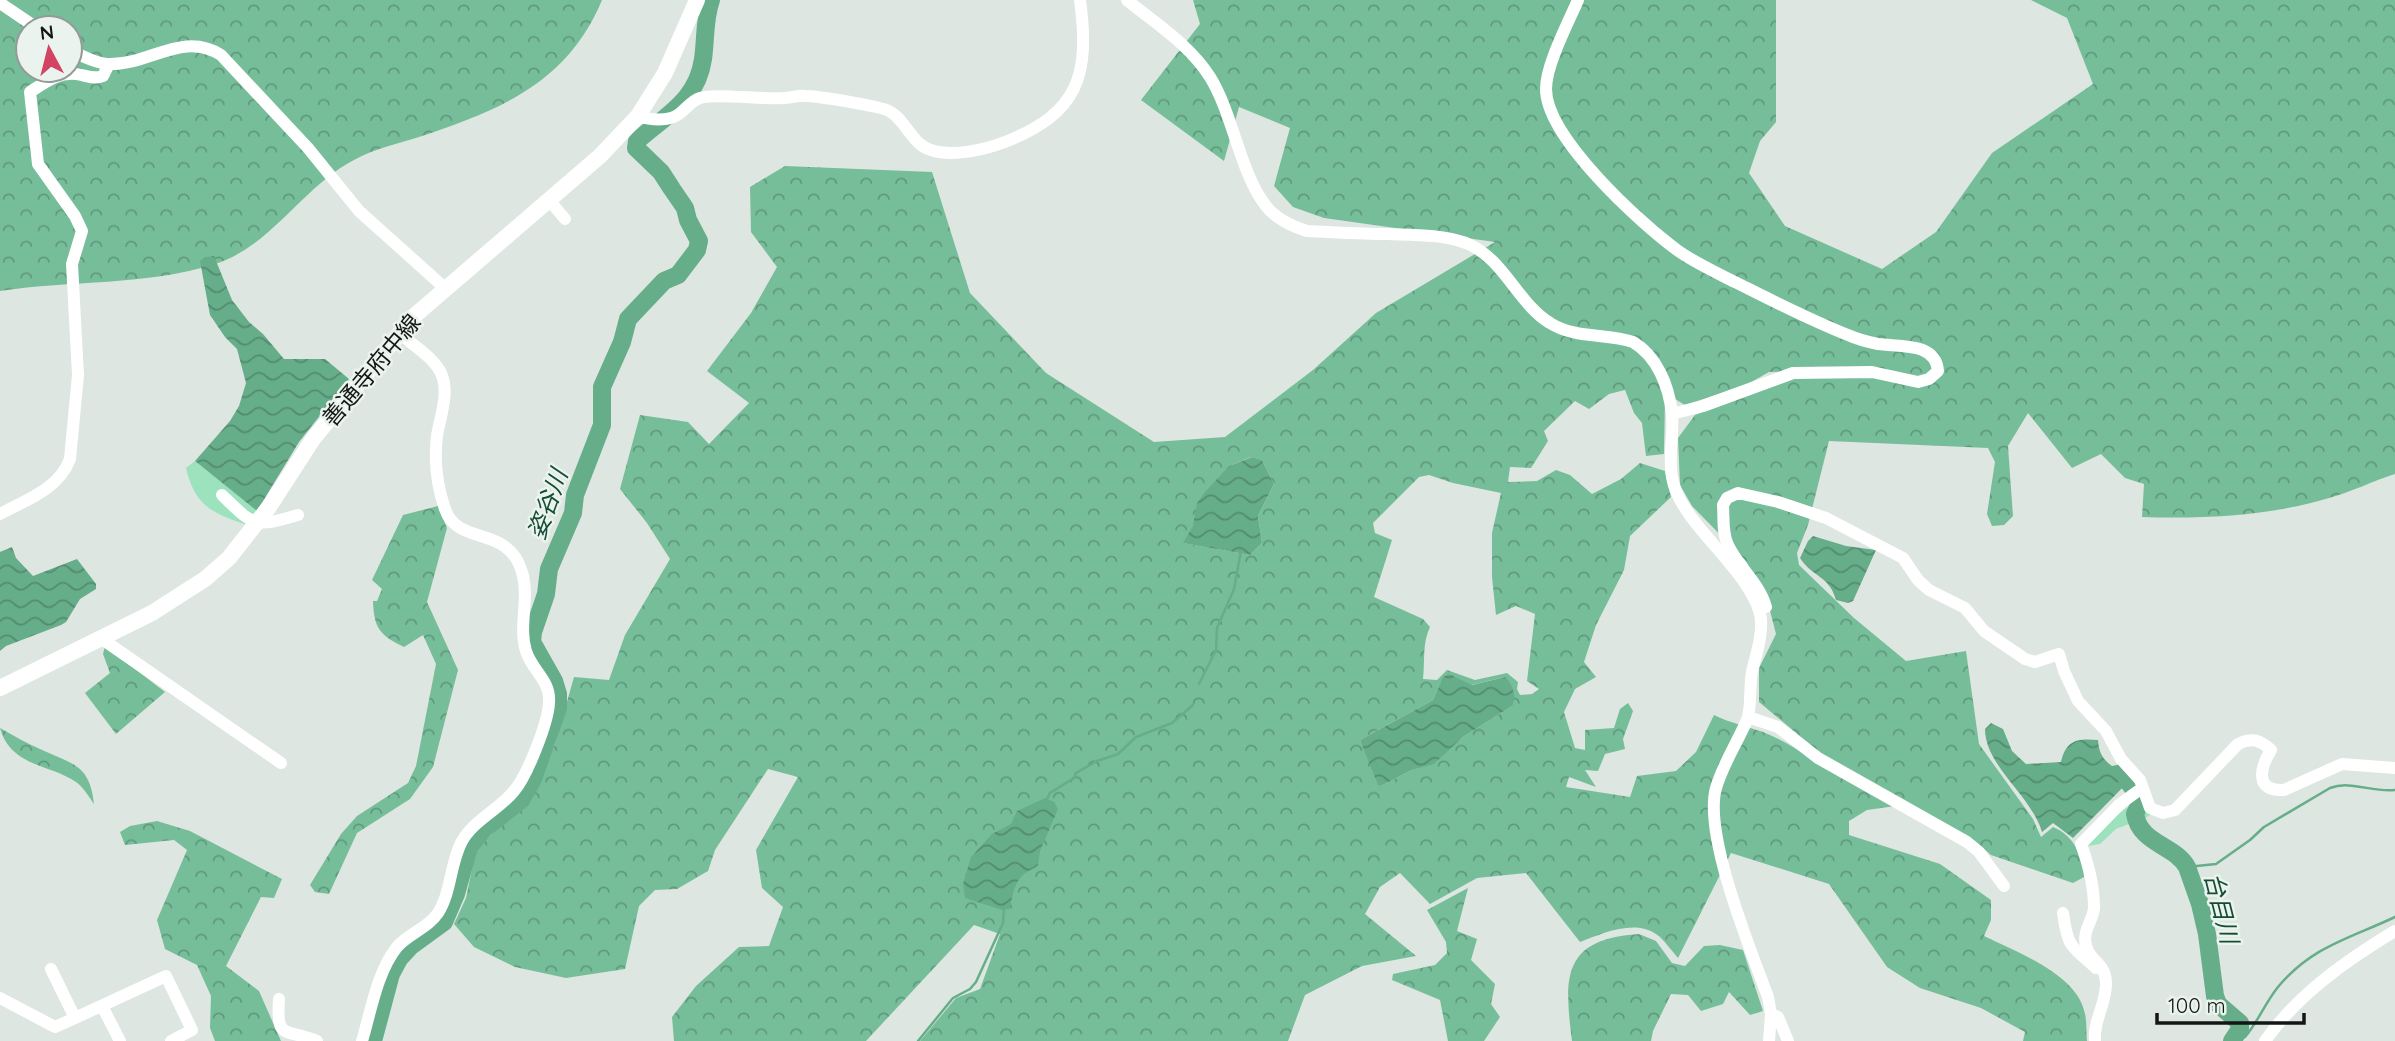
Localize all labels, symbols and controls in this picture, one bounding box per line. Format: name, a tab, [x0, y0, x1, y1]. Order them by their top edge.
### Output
north arrow	[14, 14, 84, 84]
text: N	[39, 19, 55, 45]
street label: 善通寺府中線	[316, 308, 426, 432]
water label: 姿谷川	[521, 462, 574, 543]
water label: 台目川	[2199, 869, 2246, 949]
scale bar	[2157, 982, 2304, 1026]
text: 100 m	[2168, 992, 2226, 1018]

